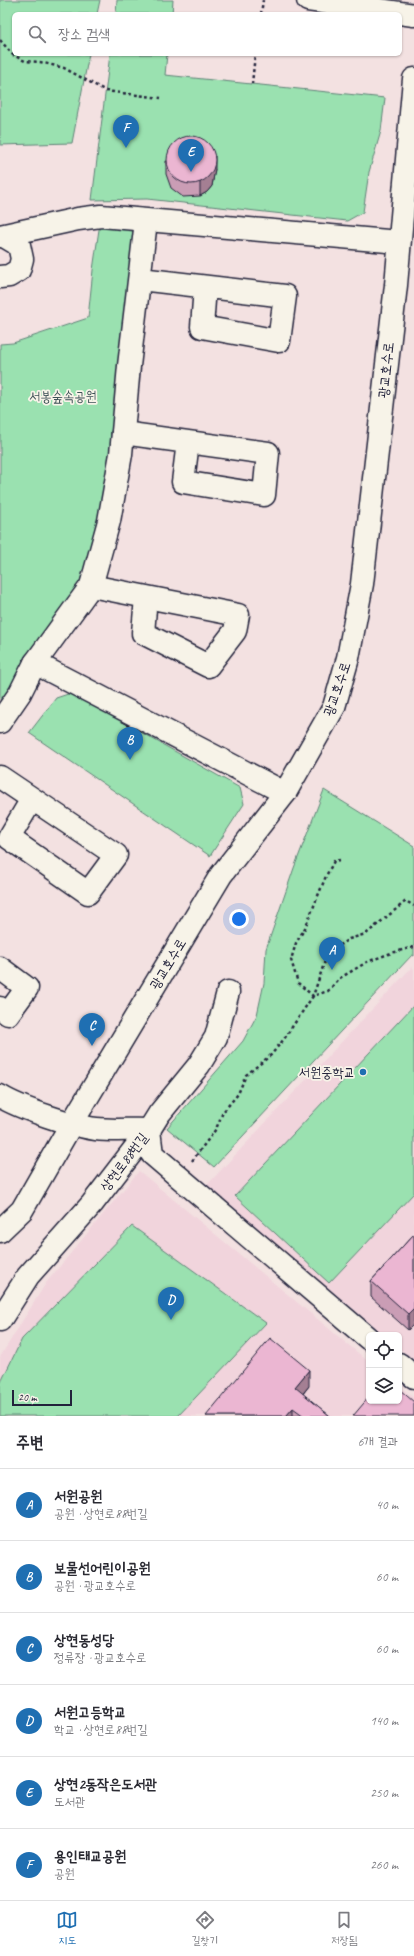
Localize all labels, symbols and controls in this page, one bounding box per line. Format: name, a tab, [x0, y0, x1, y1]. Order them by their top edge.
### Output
search box	[12, 12, 402, 56]
icon: search	[26, 23, 48, 45]
text: 장소 검색	[58, 25, 110, 44]
pin: F	[113, 115, 139, 148]
pin: E	[178, 139, 204, 172]
street label: 광교호수로	[375, 341, 397, 399]
park label: 서봉숲속공원	[29, 388, 97, 405]
street label: 광교호수로	[320, 660, 354, 718]
pin: B	[117, 727, 143, 760]
your location	[229, 909, 249, 929]
street label: 광교호수로	[146, 935, 190, 993]
pin: A	[319, 937, 345, 970]
pin: C	[79, 1013, 105, 1046]
place label: 서원중학교	[299, 1064, 355, 1081]
marker: 서원중학교	[358, 1067, 368, 1077]
street label: 상현로88번길	[96, 1129, 152, 1195]
pin: D	[158, 1287, 184, 1320]
map controls	[366, 1332, 402, 1404]
button: locate	[366, 1332, 402, 1368]
button: layers	[366, 1368, 402, 1404]
scale bar	[12, 1388, 72, 1407]
text: 20 m	[18, 1390, 37, 1404]
text: 주변	[16, 1432, 43, 1453]
text: 6개 결과	[358, 1434, 398, 1450]
text: 서원공원	[54, 1487, 102, 1506]
text: A	[26, 1497, 32, 1513]
text: 40 m	[376, 1497, 398, 1513]
text: 공원 · 상현로88번길	[54, 1506, 148, 1522]
text: 보물선어린이공원	[54, 1559, 151, 1578]
text: B	[26, 1569, 32, 1585]
text: 60 m	[376, 1569, 398, 1585]
text: 공원 · 광교호수로	[54, 1578, 136, 1594]
text: 상현동성당	[54, 1631, 114, 1650]
text: C	[26, 1641, 32, 1657]
text: 60 m	[376, 1641, 398, 1657]
text: 정류장 · 광교호수로	[54, 1650, 146, 1666]
text: 서원고등학교	[54, 1703, 126, 1722]
text: D	[25, 1713, 33, 1729]
text: 140 m	[370, 1713, 398, 1729]
text: 학교 · 상현로88번길	[54, 1722, 148, 1738]
text: 상현2동작은도서관	[54, 1775, 157, 1794]
text: E	[26, 1785, 32, 1801]
text: 250 m	[370, 1785, 398, 1801]
text: 도서관	[54, 1794, 85, 1810]
text: 용인태교공원	[54, 1847, 126, 1866]
text: F	[26, 1857, 32, 1873]
text: 260 m	[370, 1857, 398, 1873]
text: 공원	[54, 1866, 75, 1882]
tab: 지도	[56, 1909, 78, 1948]
tab: 길찾기	[191, 1909, 218, 1948]
tab: 저장됨	[331, 1909, 358, 1948]

